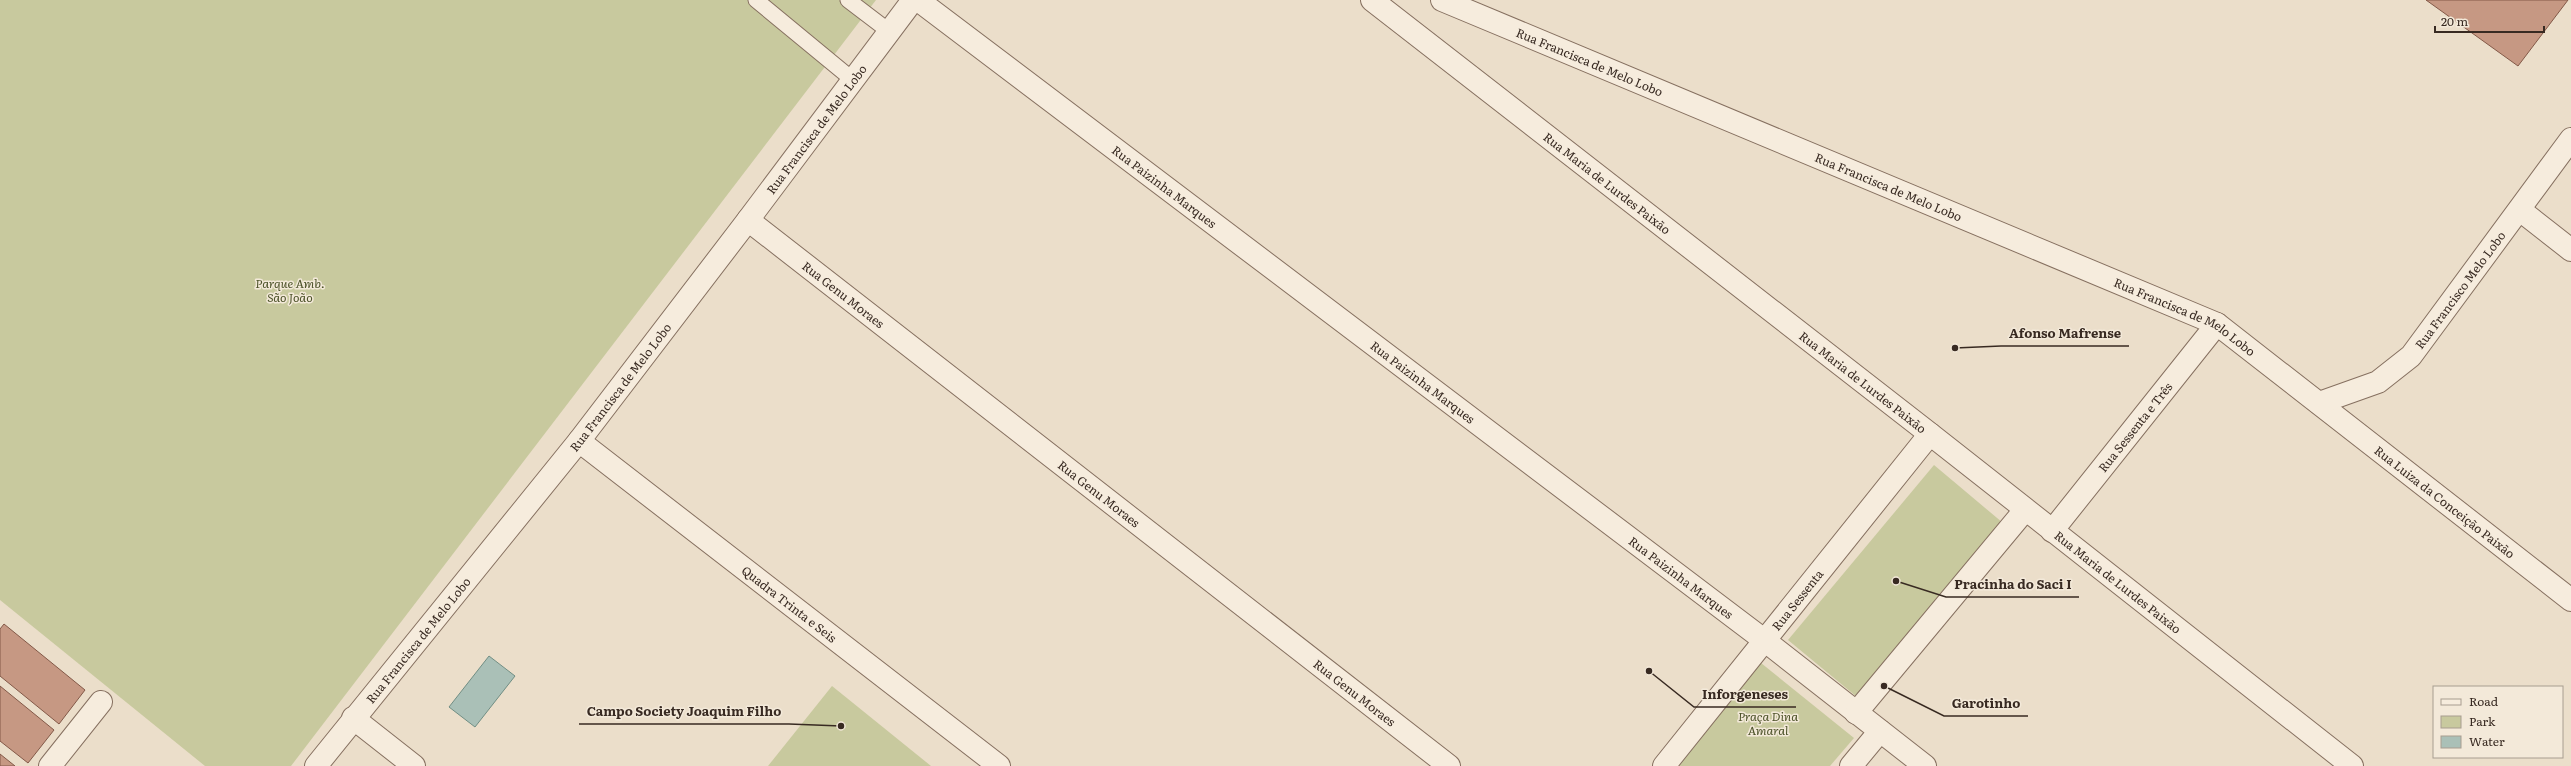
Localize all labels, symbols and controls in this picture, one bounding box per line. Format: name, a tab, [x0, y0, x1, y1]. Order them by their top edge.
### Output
scale bar	[2435, 8, 2544, 34]
text: 20 m	[2441, 12, 2468, 30]
street label: Rua Francisca de Melo Lobo	[1513, 23, 1666, 100]
street label: Rua Francisca de Melo Lobo	[762, 61, 871, 198]
street label: Rua Maria de Lurdes Paixão	[1540, 128, 1675, 238]
street label: Rua Paizinha Marques	[1108, 141, 1221, 232]
street label: Rua Francisca de Melo Lobo	[1812, 148, 1965, 225]
street label: Rua Francisco Melo Lobo	[2410, 227, 2509, 352]
street label: Rua Genu Moraes	[799, 257, 889, 332]
street label: Rua Francisca de Melo Lobo	[2111, 273, 2260, 360]
park label: Parque Amb. São João	[255, 274, 325, 306]
street label: Rua Francisca de Melo Lobo	[565, 319, 675, 455]
callout: Afonso Mafrense	[2001, 321, 2129, 346]
text: Afonso Mafrense	[2009, 323, 2121, 342]
street label: Rua Maria de Lurdes Paixão	[1796, 327, 1930, 437]
street label: Rua Paizinha Marques	[1367, 336, 1479, 428]
street label: Rua Sessenta e Três	[2093, 378, 2177, 476]
street label: Rua Luiza da Conceição Paixão	[2371, 441, 2519, 562]
street label: Rua Genu Moraes	[1054, 456, 1144, 532]
street label: Rua Maria de Lurdes Paixão	[2051, 526, 2185, 637]
street label: Rua Paizinha Marques	[1625, 532, 1738, 623]
street label: Quadra Trinta e Seis	[738, 561, 841, 647]
street label: Rua Sessenta	[1767, 565, 1828, 634]
callout: Pracinha do Saci I	[1946, 572, 2079, 597]
street label: Rua Francisca de Melo Lobo	[361, 573, 475, 707]
text: Pracinha do Saci I	[1954, 574, 2072, 593]
street label: Rua Genu Moraes	[1310, 655, 1400, 731]
callout: Inforgeneses	[1694, 682, 1796, 707]
text: Inforgeneses	[1702, 684, 1789, 703]
legend	[2433, 686, 2563, 758]
callout: Garotinho	[1944, 691, 2028, 716]
text: Road	[2469, 692, 2499, 710]
text: Garotinho	[1952, 693, 2020, 712]
callout: Campo Society Joaquim Filho	[579, 699, 789, 724]
text: Campo Society Joaquim Filho	[587, 701, 781, 720]
park label: Praça Dina Amaral	[1738, 707, 1798, 739]
text: Park	[2469, 712, 2496, 730]
text: Water	[2469, 732, 2505, 750]

